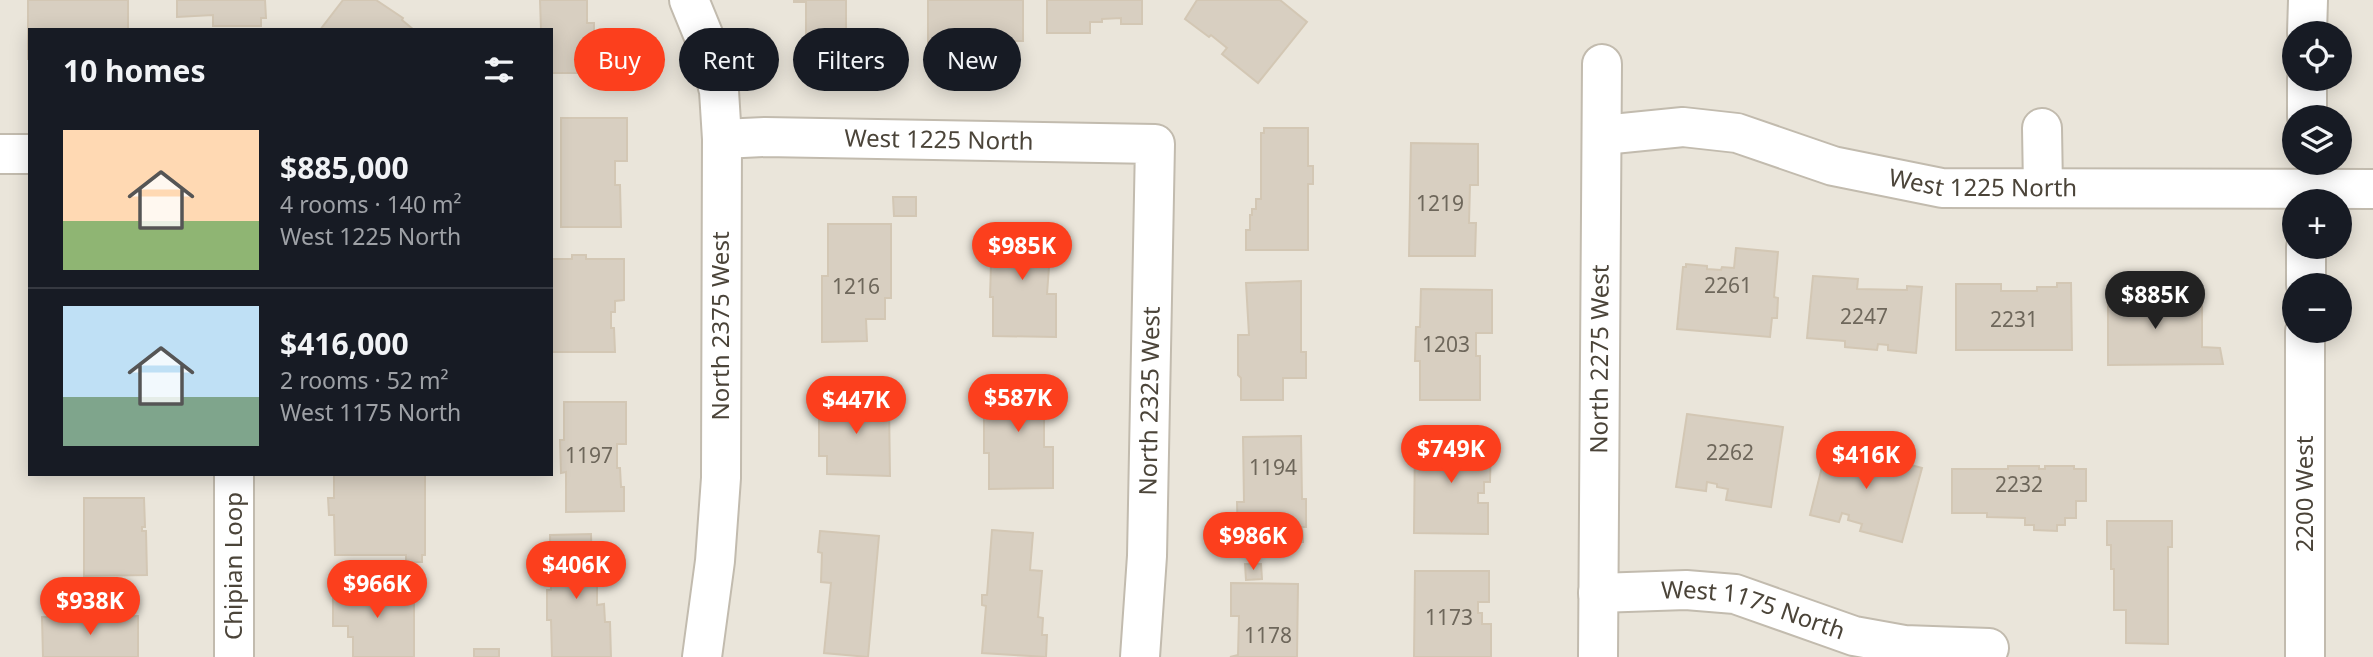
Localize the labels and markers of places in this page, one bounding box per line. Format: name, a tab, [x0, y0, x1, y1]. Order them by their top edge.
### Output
pin: $985K	[973, 222, 1071, 282]
pin: $885K	[2106, 272, 2204, 331]
pin: $587K	[969, 374, 1067, 434]
pin: $447K	[807, 376, 905, 436]
pin: $749K	[1402, 426, 1500, 485]
pin: $416K	[1817, 432, 1915, 491]
pin: $986K	[1204, 512, 1302, 572]
pin: $406K	[527, 542, 625, 601]
pin: $966K	[328, 560, 426, 620]
pin: $938K	[41, 578, 139, 637]

